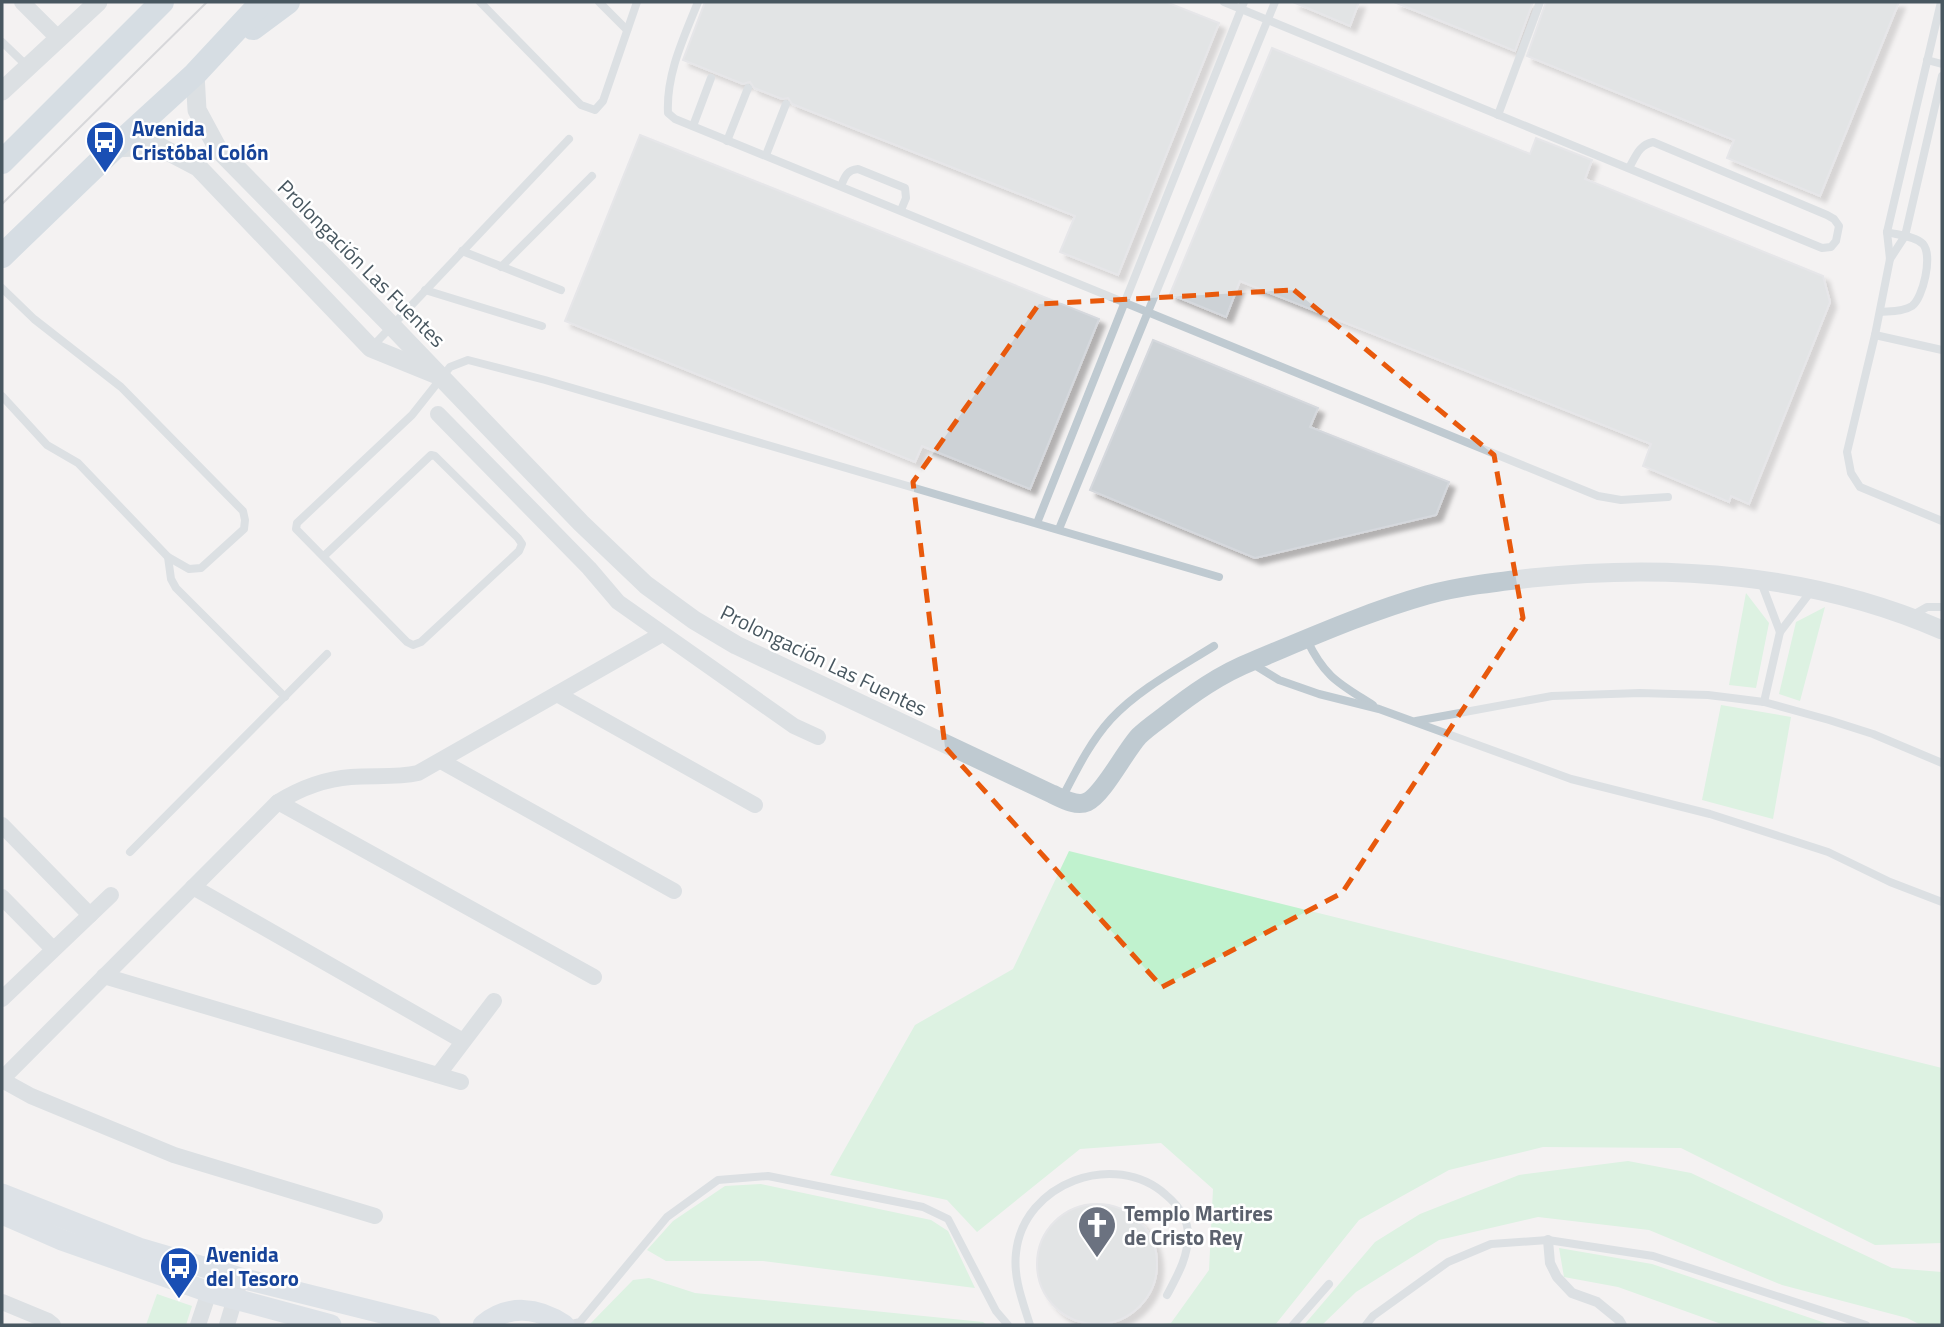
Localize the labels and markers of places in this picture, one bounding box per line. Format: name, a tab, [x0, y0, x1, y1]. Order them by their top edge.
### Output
place label: Avenida Cristóbal Colón	[132, 112, 269, 168]
bus stop icon: Avenida Cristóbal Colón	[84, 119, 126, 174]
place label: Templo Martires de Cristo Rey	[1124, 1197, 1273, 1253]
church icon: Templo Martires de Cristo Rey	[1076, 1204, 1118, 1259]
place label: Avenida del Tesoro	[206, 1238, 299, 1294]
bus stop icon: Avenida del Tesoro	[158, 1245, 200, 1300]

